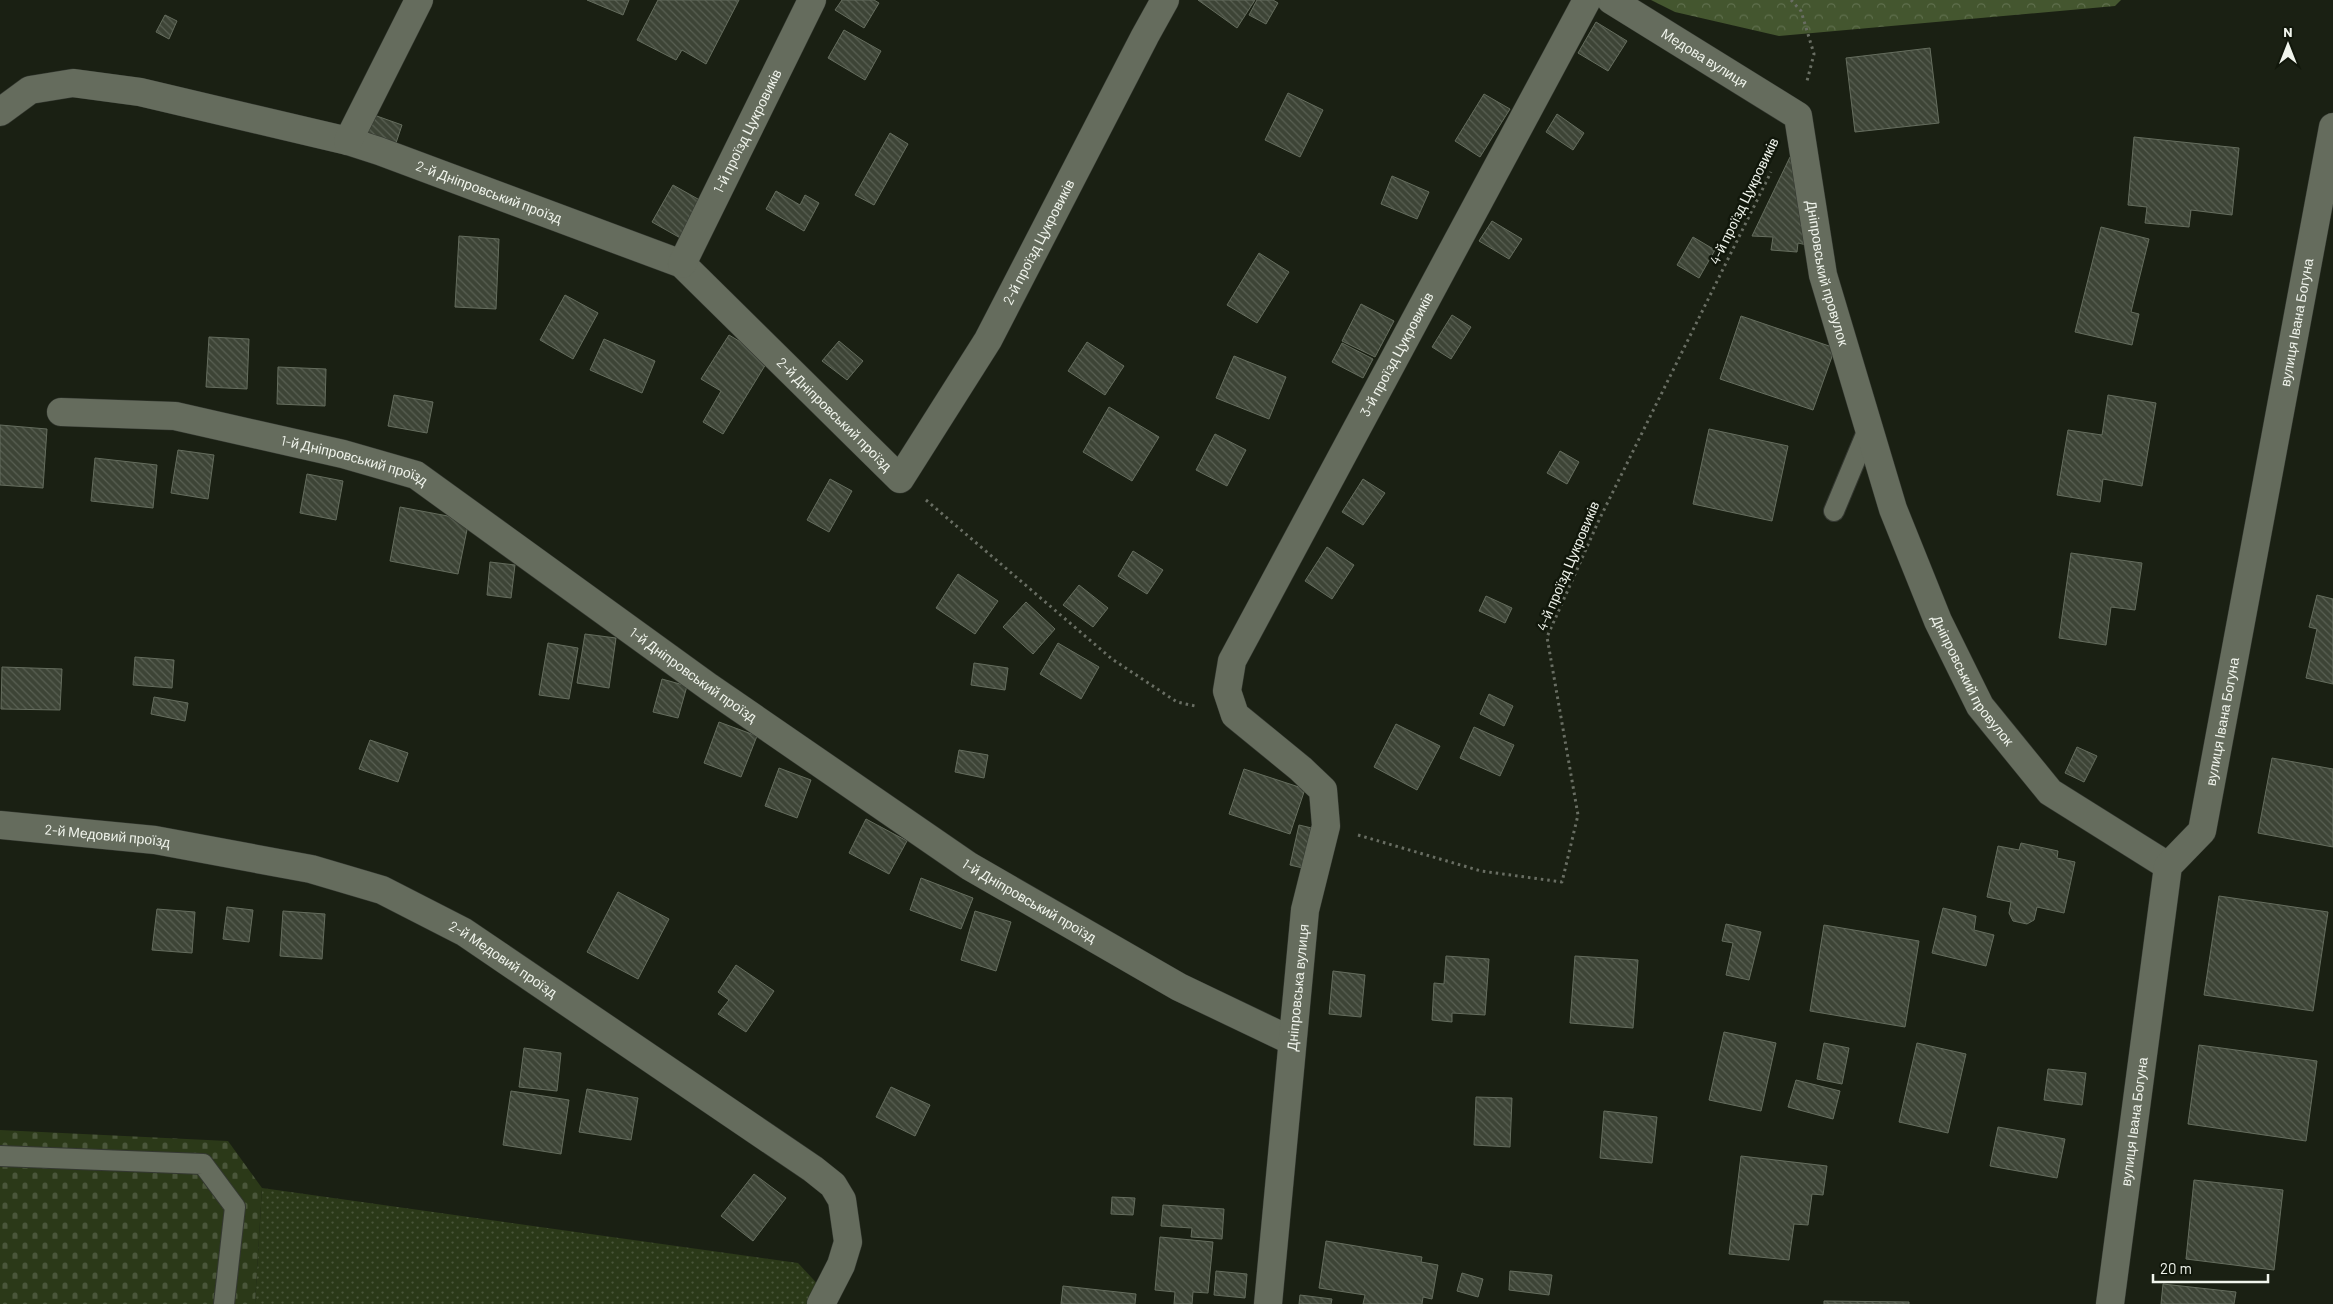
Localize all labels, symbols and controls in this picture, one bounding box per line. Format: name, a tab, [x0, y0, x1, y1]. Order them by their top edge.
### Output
north arrow	[2263, 20, 2313, 70]
text: N	[2283, 23, 2293, 40]
street label: Медова вулиця	[1658, 24, 1751, 91]
street label: 1-й проїзд Цукровиків	[709, 66, 785, 196]
street label: 4-й проїзд Цукровиків	[1705, 135, 1782, 267]
street label: 2-й Дніпровський проїзд	[414, 157, 565, 227]
street label: 2-й проїзд Цукровиків	[999, 176, 1078, 307]
street label: Дніпровський провулок	[1803, 199, 1853, 349]
street label: вулиця Івана Богуна	[2276, 256, 2316, 388]
street label: 3-й проїзд Цукровиків	[1356, 289, 1437, 419]
street label: 2-й Дніпровський проїзд	[774, 354, 896, 474]
street label: 1-й Дніпровський проїзд	[279, 431, 432, 489]
street label: 4-й проїзд Цукровиків	[1533, 499, 1603, 633]
street label: Дніпровський провулок	[1929, 613, 2018, 750]
street label: 1-й Дніпровський проїзд	[627, 623, 760, 725]
street label: вулиця Івана Богуна	[2202, 656, 2242, 787]
street label: 2-й Медовий проїзд	[44, 820, 172, 851]
street label: 1-й Дніпровський проїзд	[959, 855, 1100, 946]
street label: 2-й Медовий проїзд	[446, 917, 561, 1001]
street label: Дніпровська вулиця	[1283, 923, 1312, 1052]
street label: вулиця Івана Богуна	[2117, 1056, 2151, 1187]
scale bar	[2153, 1252, 2268, 1284]
text: 20 m	[2160, 1259, 2192, 1277]

